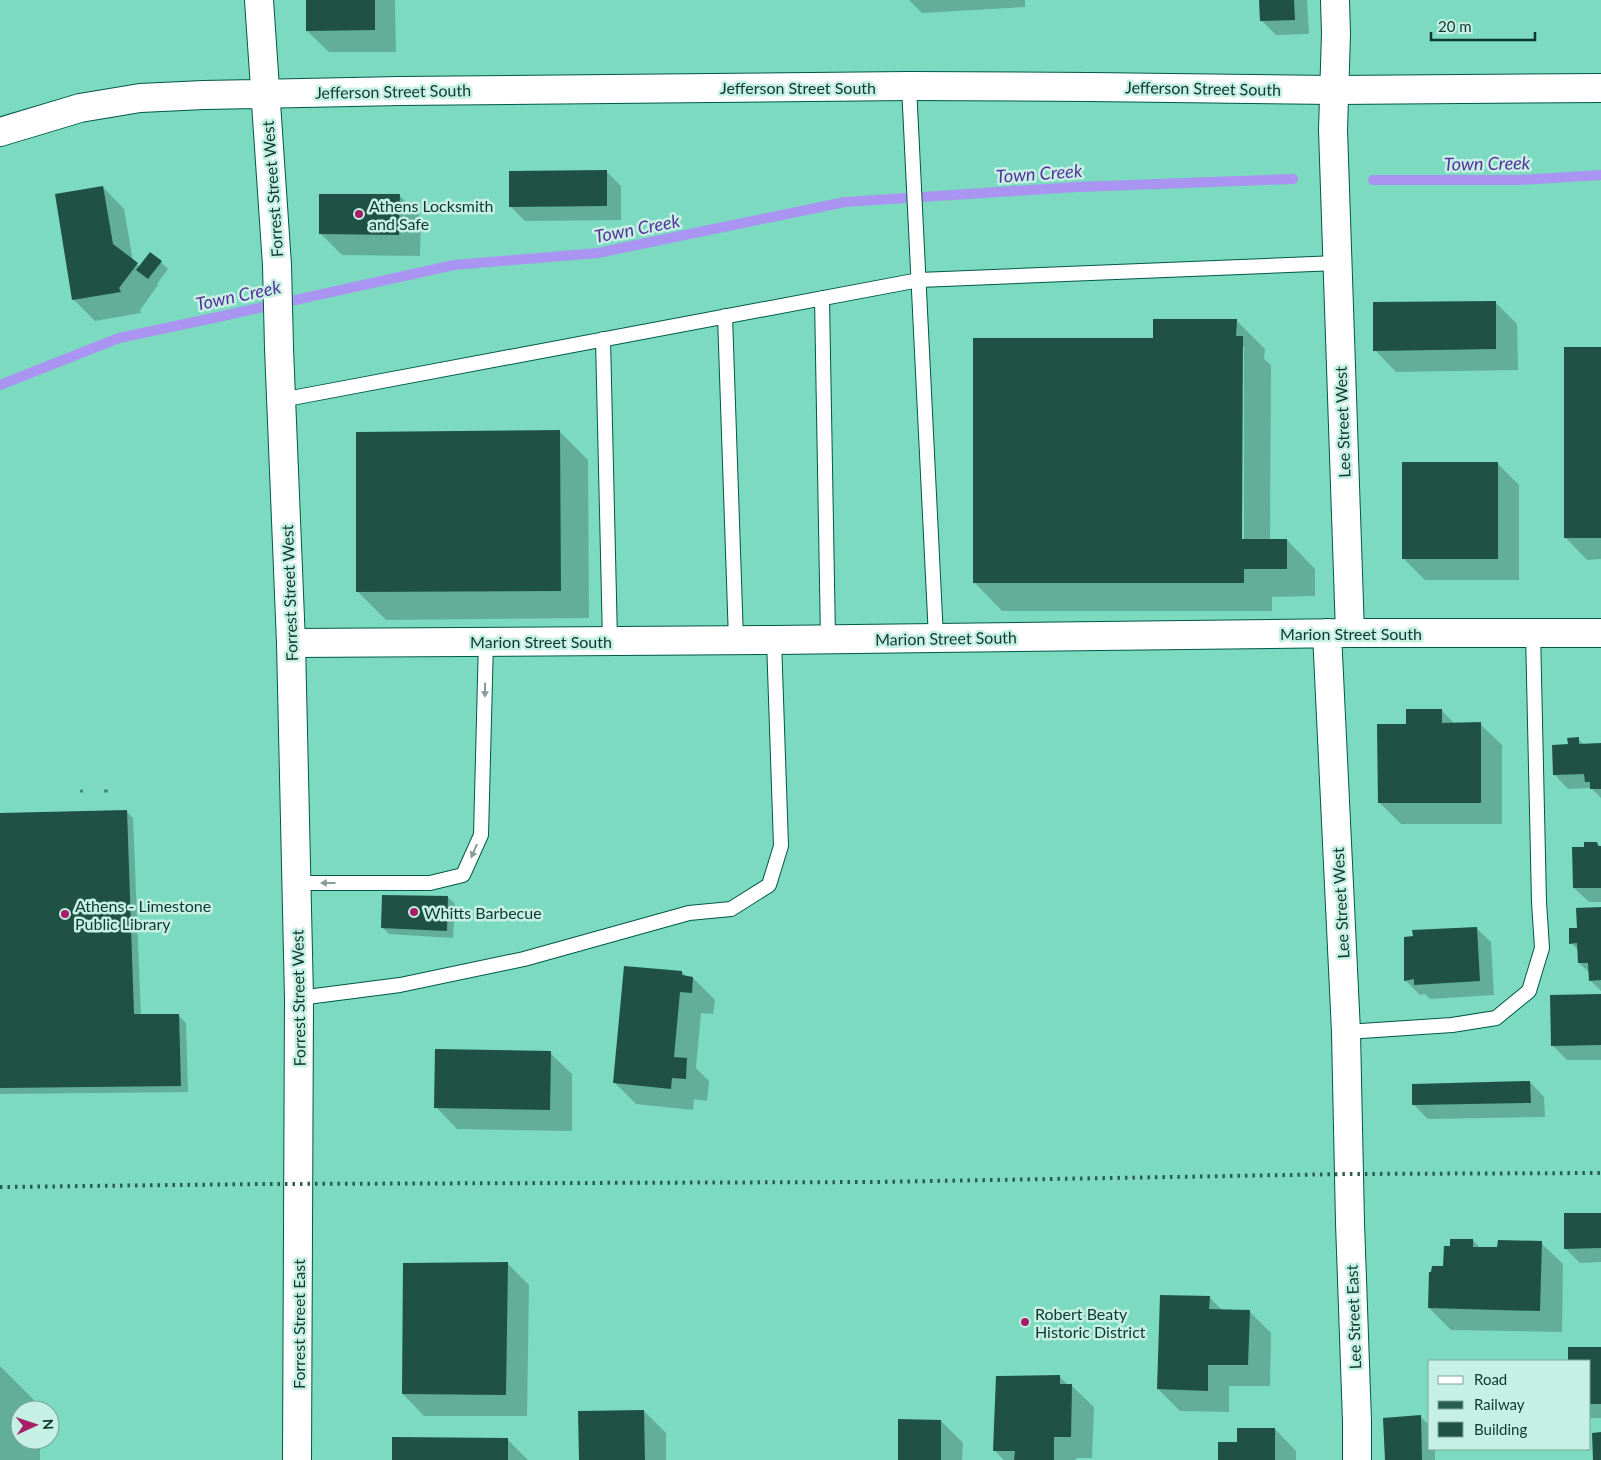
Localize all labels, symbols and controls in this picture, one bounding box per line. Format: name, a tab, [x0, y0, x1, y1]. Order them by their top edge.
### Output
scale bar	[1431, 10, 1535, 42]
text: 20 m	[1438, 17, 1472, 35]
street label: Jefferson Street South	[1125, 77, 1281, 99]
street label: Jefferson Street South	[720, 78, 876, 97]
street label: Jefferson Street South	[315, 80, 471, 102]
street label: Forrest Street West	[258, 120, 286, 258]
water label: Town Creek	[1444, 151, 1531, 175]
water label: Town Creek	[995, 159, 1083, 187]
place label: Athens Locksmith and Safe	[369, 196, 493, 233]
marker: Athens Locksmith and Safe	[353, 208, 365, 220]
water label: Town Creek	[592, 209, 682, 247]
water label: Town Creek	[193, 275, 283, 315]
street label: Lee Street West	[1331, 366, 1353, 478]
street label: Forrest Street West	[277, 524, 301, 662]
street label: Marion Street South	[1280, 624, 1422, 643]
street label: Marion Street South	[875, 627, 1017, 649]
street label: Marion Street South	[470, 632, 612, 651]
one-way arrow	[481, 682, 489, 698]
one-way arrow	[470, 844, 478, 858]
street label: Lee Street West	[1328, 847, 1352, 959]
one-way arrow	[320, 879, 336, 887]
place label: Athens - Limestone Public Library	[75, 896, 211, 933]
place label: Whitts Barbecue	[424, 903, 542, 922]
marker: Whitts Barbecue	[408, 906, 420, 918]
marker: Athens - Limestone Public Library	[59, 908, 71, 920]
street label: Forrest Street West	[287, 929, 309, 1067]
street label: Forrest Street East	[289, 1259, 308, 1389]
street label: Lee Street East	[1342, 1264, 1364, 1370]
place label: Robert Beaty Historic District	[1035, 1304, 1146, 1341]
marker: Robert Beaty Historic District	[1019, 1316, 1031, 1328]
legend	[1428, 1360, 1591, 1450]
text: Road	[1474, 1370, 1507, 1388]
text: Railway	[1474, 1395, 1525, 1413]
north arrow	[10, 1400, 60, 1450]
text: N	[40, 1418, 57, 1430]
text: Building	[1474, 1420, 1527, 1438]

